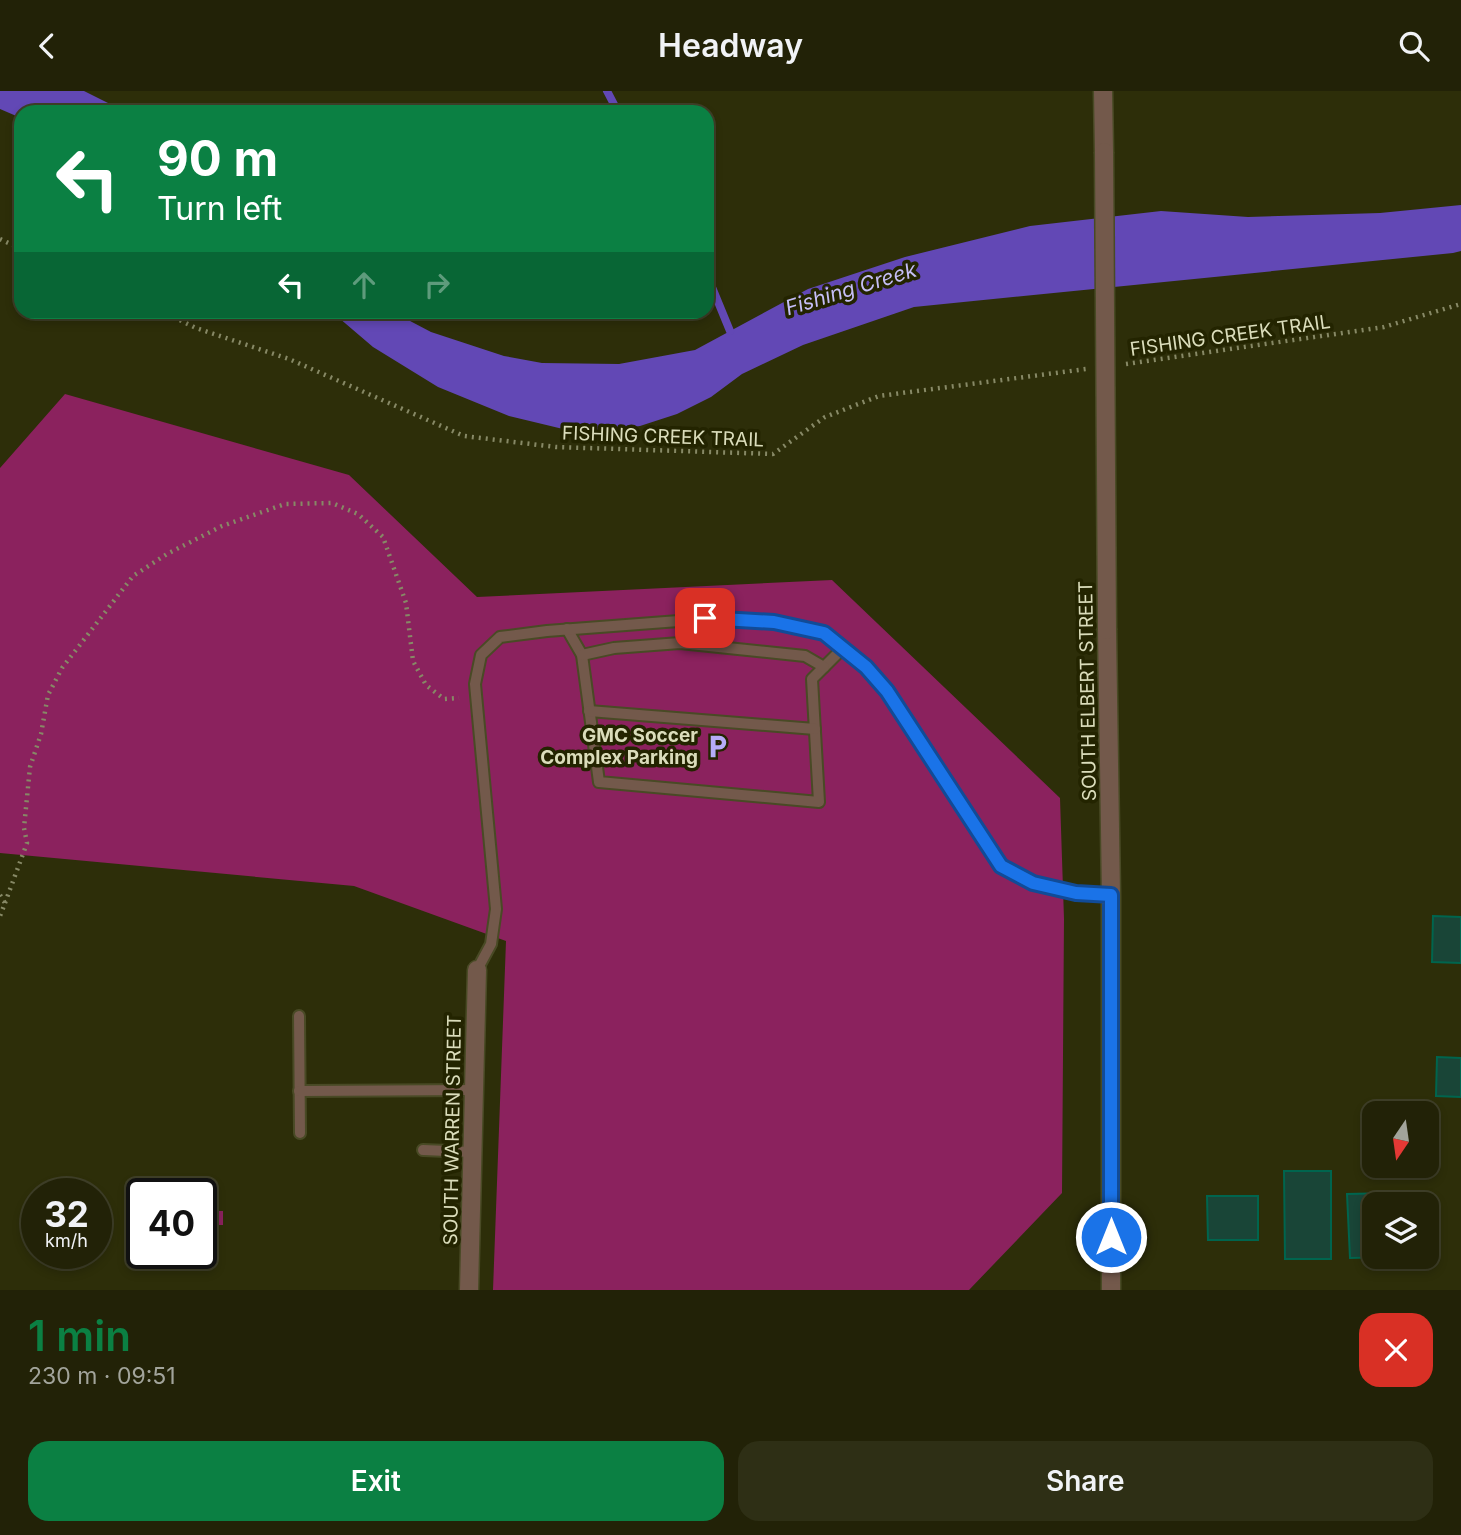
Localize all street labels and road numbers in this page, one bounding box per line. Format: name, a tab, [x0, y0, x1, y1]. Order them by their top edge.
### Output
street label: FISHING CREEK TRAIL	[1128, 310, 1332, 361]
street label: FISHING CREEK TRAIL	[562, 421, 764, 452]
street label: SOUTH ELBERT STREET	[1074, 581, 1101, 801]
street label: SOUTH WARREN STREET	[439, 1014, 466, 1246]

